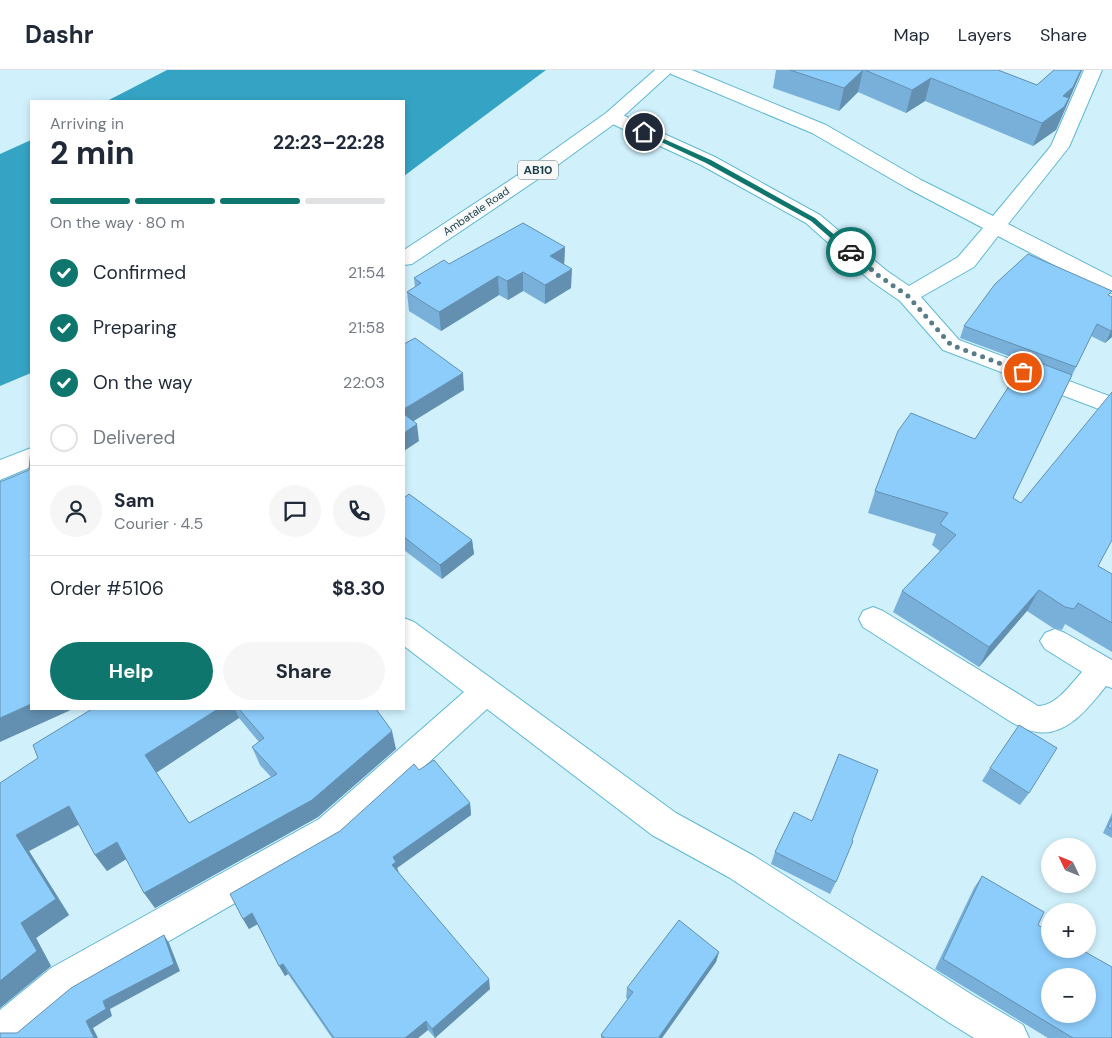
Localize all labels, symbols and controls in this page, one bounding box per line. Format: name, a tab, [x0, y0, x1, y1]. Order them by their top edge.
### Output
text: Dashr	[25, 19, 93, 50]
text: Map	[894, 23, 930, 47]
text: Layers	[958, 23, 1012, 47]
text: Share	[1040, 23, 1087, 47]
pin	[623, 111, 665, 153]
text: Arriving in	[50, 113, 124, 134]
icon: home	[630, 118, 658, 146]
text: 22:23–22:28	[273, 130, 385, 155]
text: 2 min	[50, 132, 135, 174]
road number: AB10	[518, 160, 558, 180]
street label: Ambatale Road	[440, 184, 512, 238]
text: On the way · 80 m	[50, 212, 185, 233]
courier	[826, 227, 876, 277]
icon: car	[837, 238, 865, 266]
icon: check	[50, 259, 78, 287]
text: Confirmed	[93, 260, 186, 285]
text: 21:54	[348, 262, 385, 283]
icon: check	[50, 314, 78, 342]
text: Preparing	[93, 315, 177, 340]
text: 21:58	[348, 317, 385, 338]
pin	[1002, 351, 1044, 393]
icon: bag	[1009, 358, 1037, 386]
icon: check	[50, 369, 78, 397]
text: On the way	[93, 370, 193, 395]
text: 22:03	[343, 372, 385, 393]
text: Delivered	[93, 425, 175, 450]
button: person	[50, 485, 102, 537]
button: chat	[269, 485, 321, 537]
button: phone	[333, 485, 385, 537]
text: Sam	[114, 488, 155, 513]
text: Courier · 4.5	[114, 513, 203, 534]
text: Order #5106	[50, 576, 164, 601]
text: $8.30	[332, 576, 385, 601]
button: Help	[50, 642, 213, 700]
button: Share	[223, 642, 385, 700]
north arrow	[1041, 838, 1096, 892]
map controls	[1041, 838, 1096, 1023]
button: +	[1041, 903, 1096, 958]
button: −	[1041, 968, 1096, 1023]

